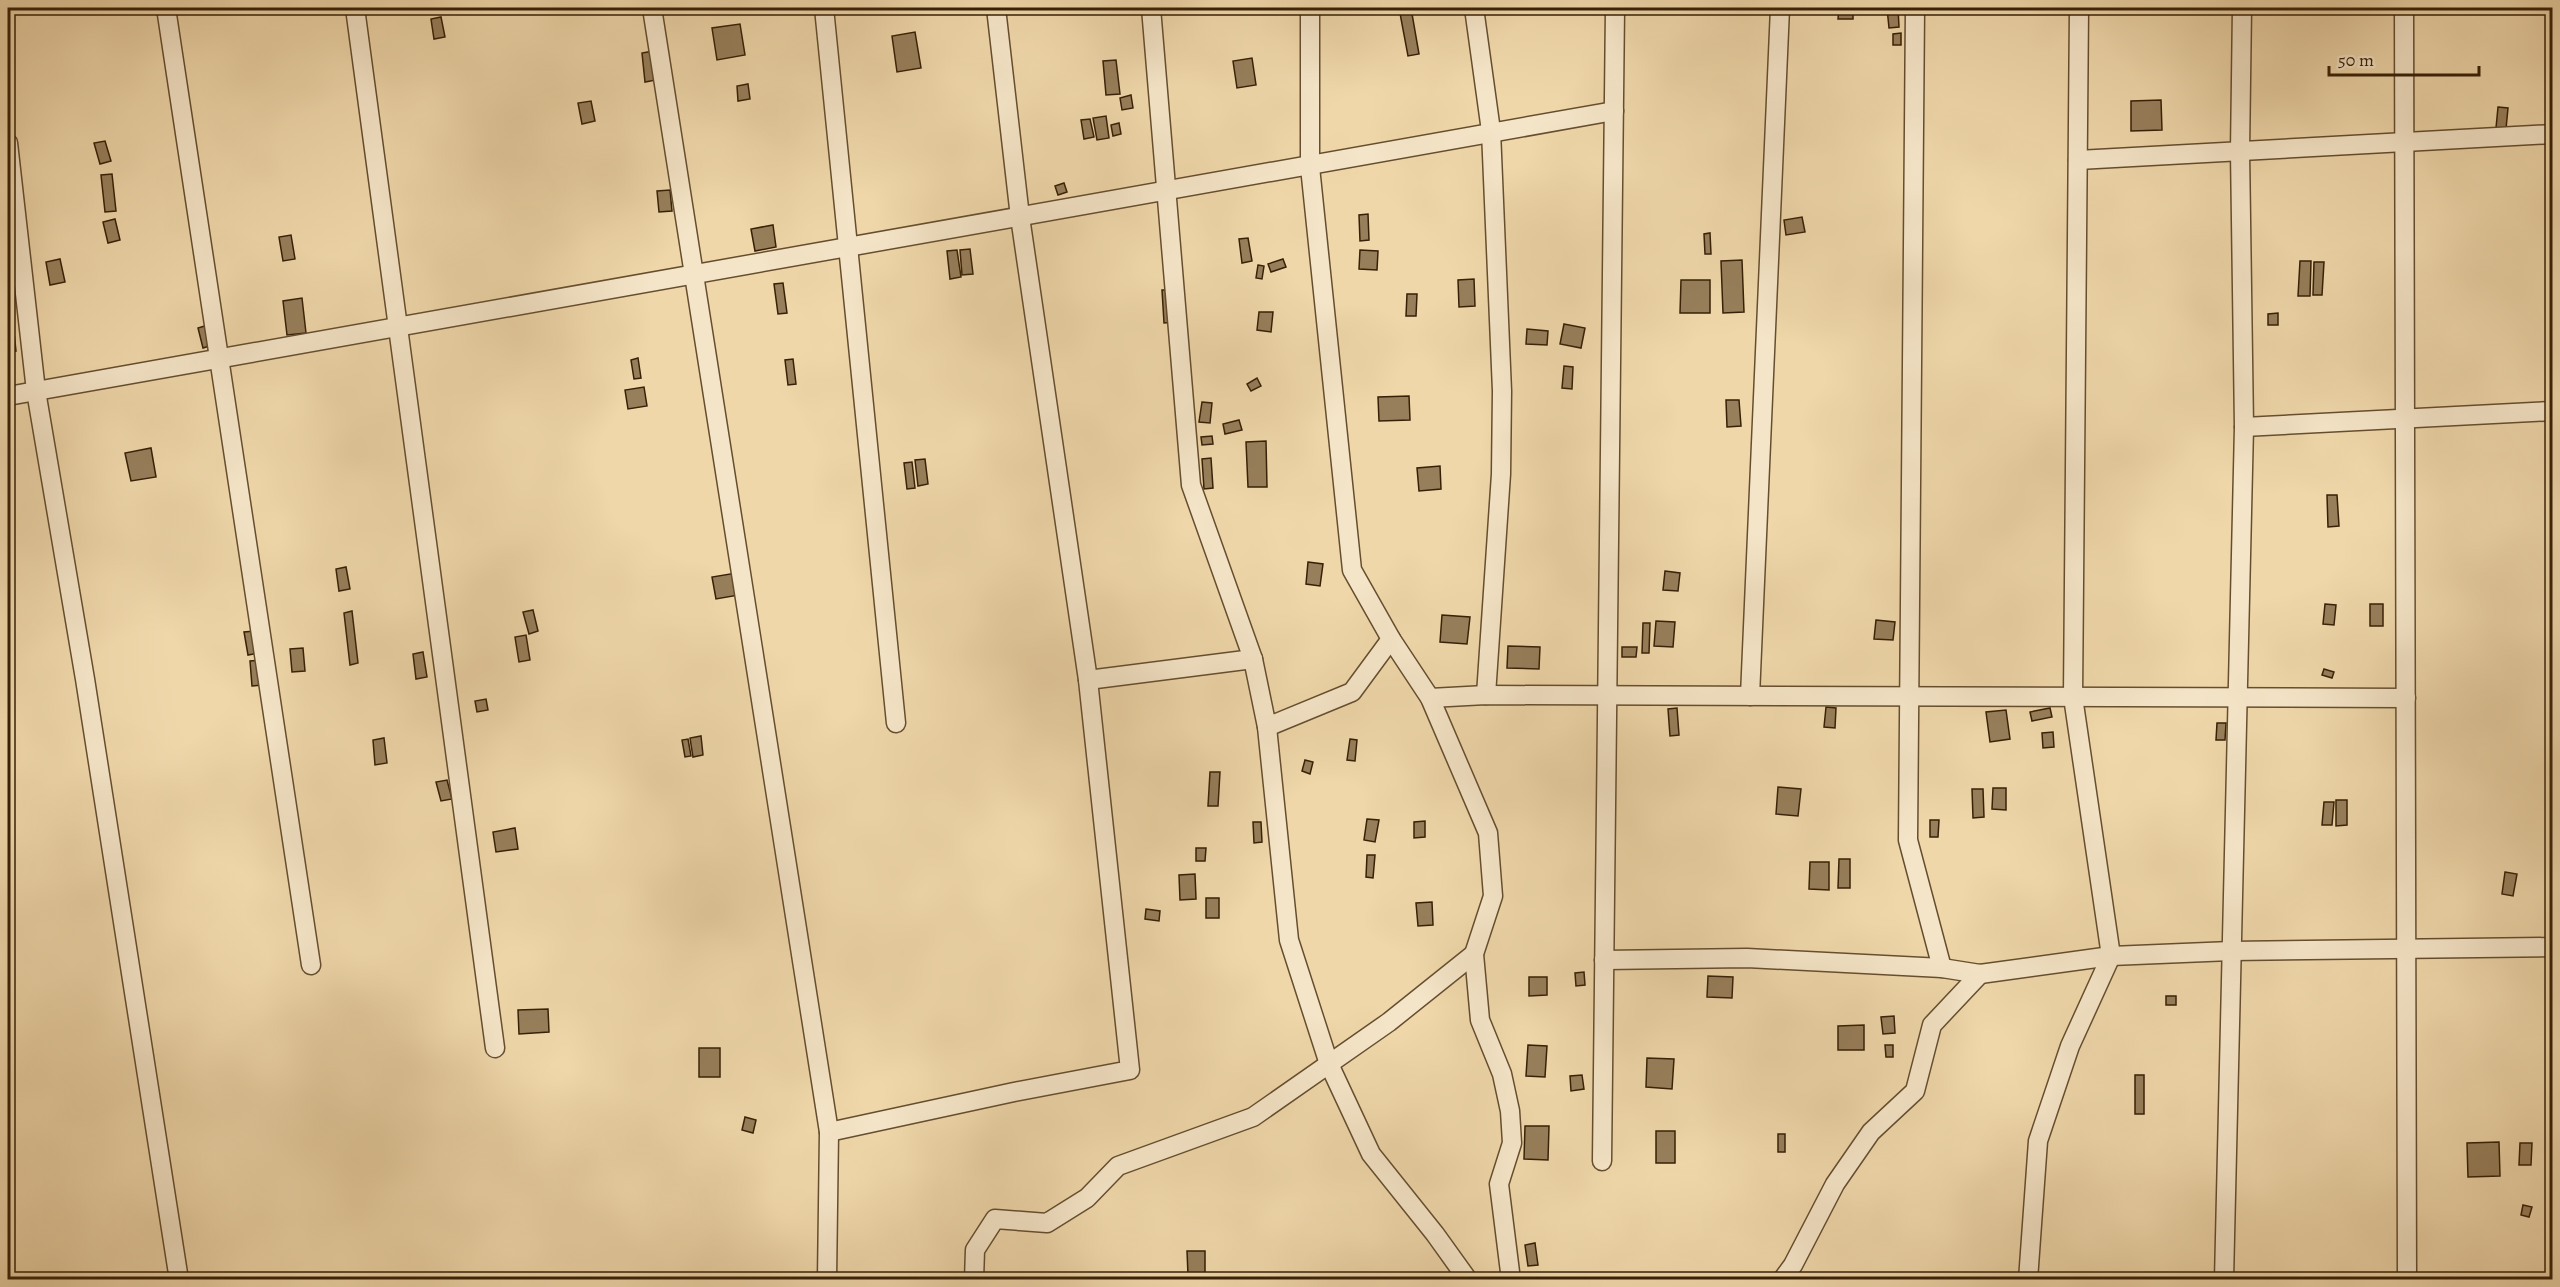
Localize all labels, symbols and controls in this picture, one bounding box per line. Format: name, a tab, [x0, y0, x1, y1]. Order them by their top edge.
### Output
scale bar	[2329, 39, 2479, 77]
text: 50 m	[2338, 48, 2374, 72]

